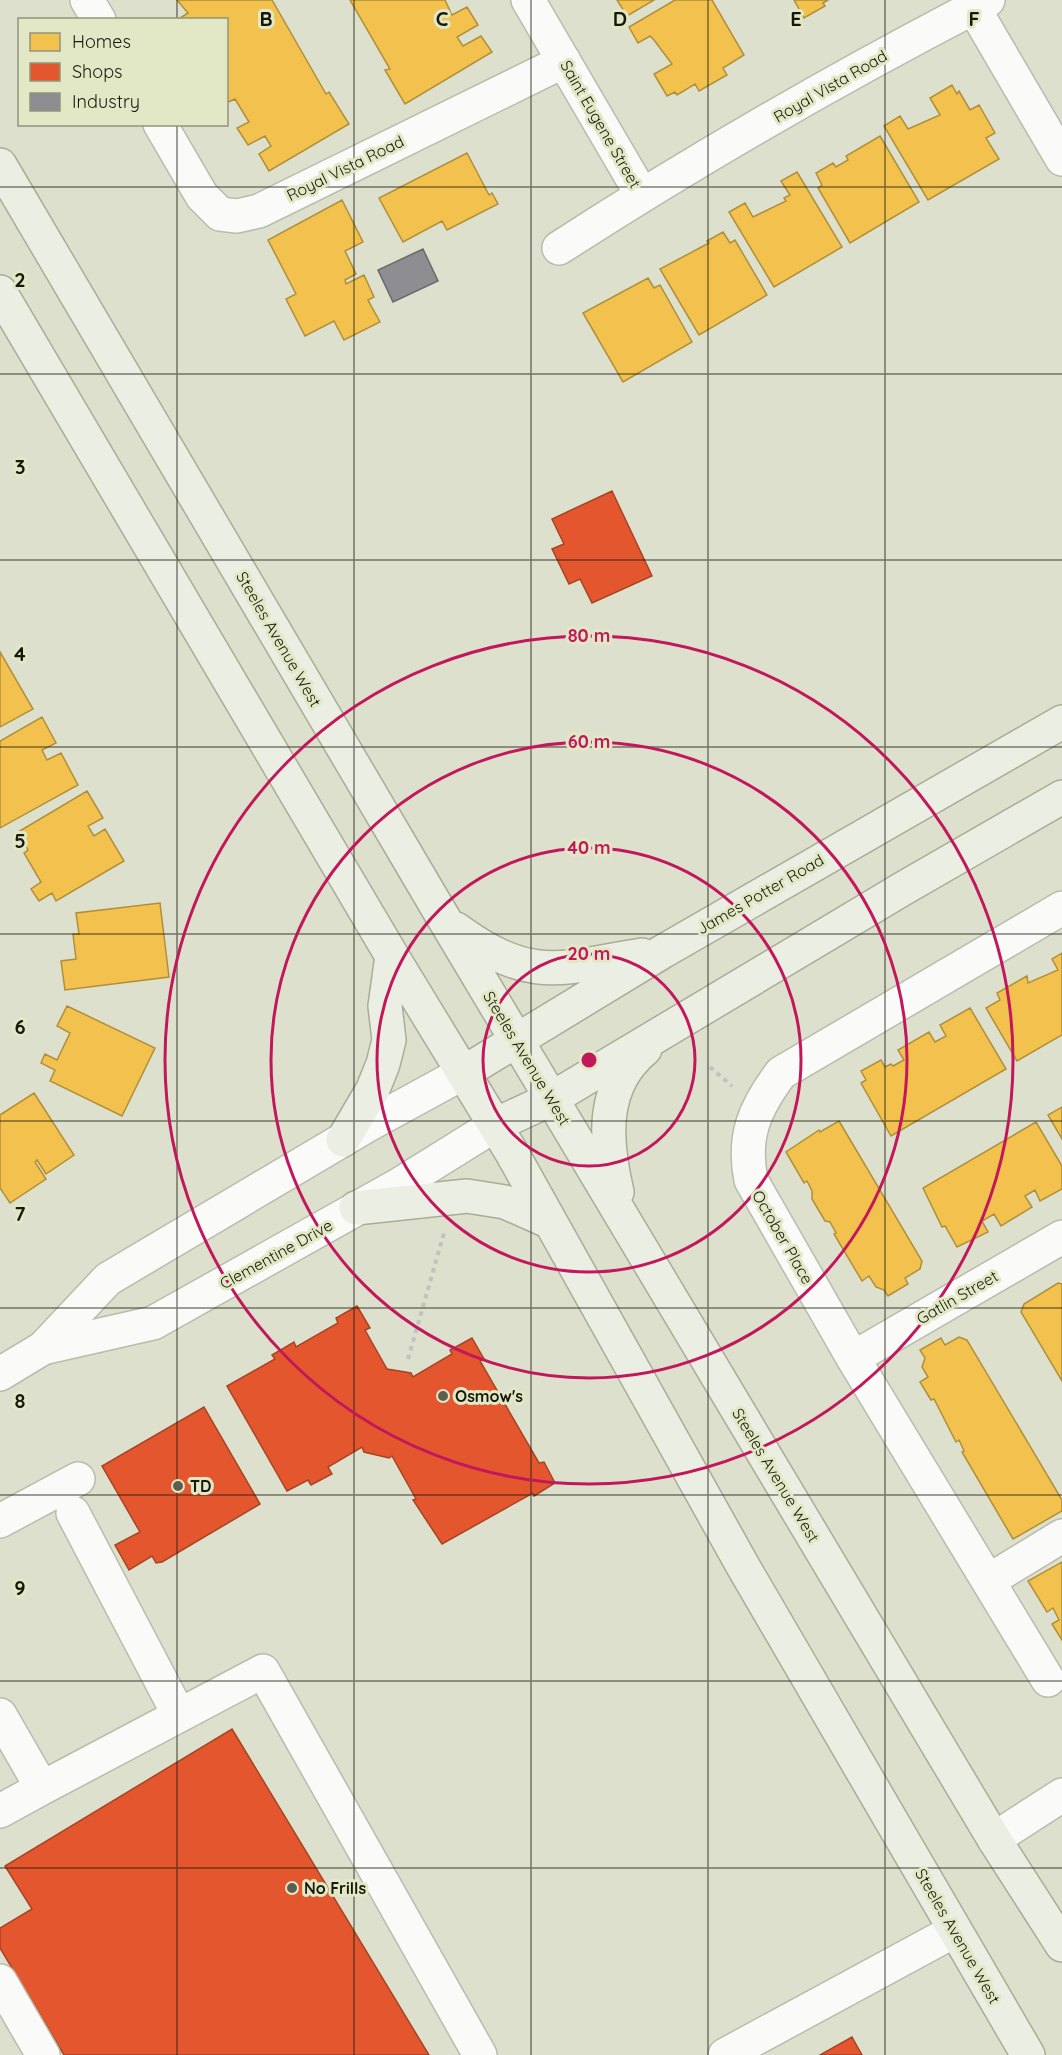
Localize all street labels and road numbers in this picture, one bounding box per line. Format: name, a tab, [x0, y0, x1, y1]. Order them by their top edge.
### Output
street label: Royal Vista Road	[770, 45, 890, 127]
street label: Saint Eugene Street	[556, 57, 646, 191]
street label: Royal Vista Road	[283, 131, 407, 205]
street label: Steeles Avenue West	[232, 568, 326, 710]
street label: James Potter Road	[693, 849, 827, 939]
street label: Steeles Avenue West	[479, 987, 575, 1129]
street label: October Place	[748, 1186, 818, 1288]
street label: Clementine Drive	[216, 1215, 336, 1293]
street label: Gatlin Street	[913, 1266, 1001, 1328]
street label: Steeles Avenue West	[728, 1404, 824, 1546]
street label: Steeles Avenue West	[911, 1865, 1005, 2007]

